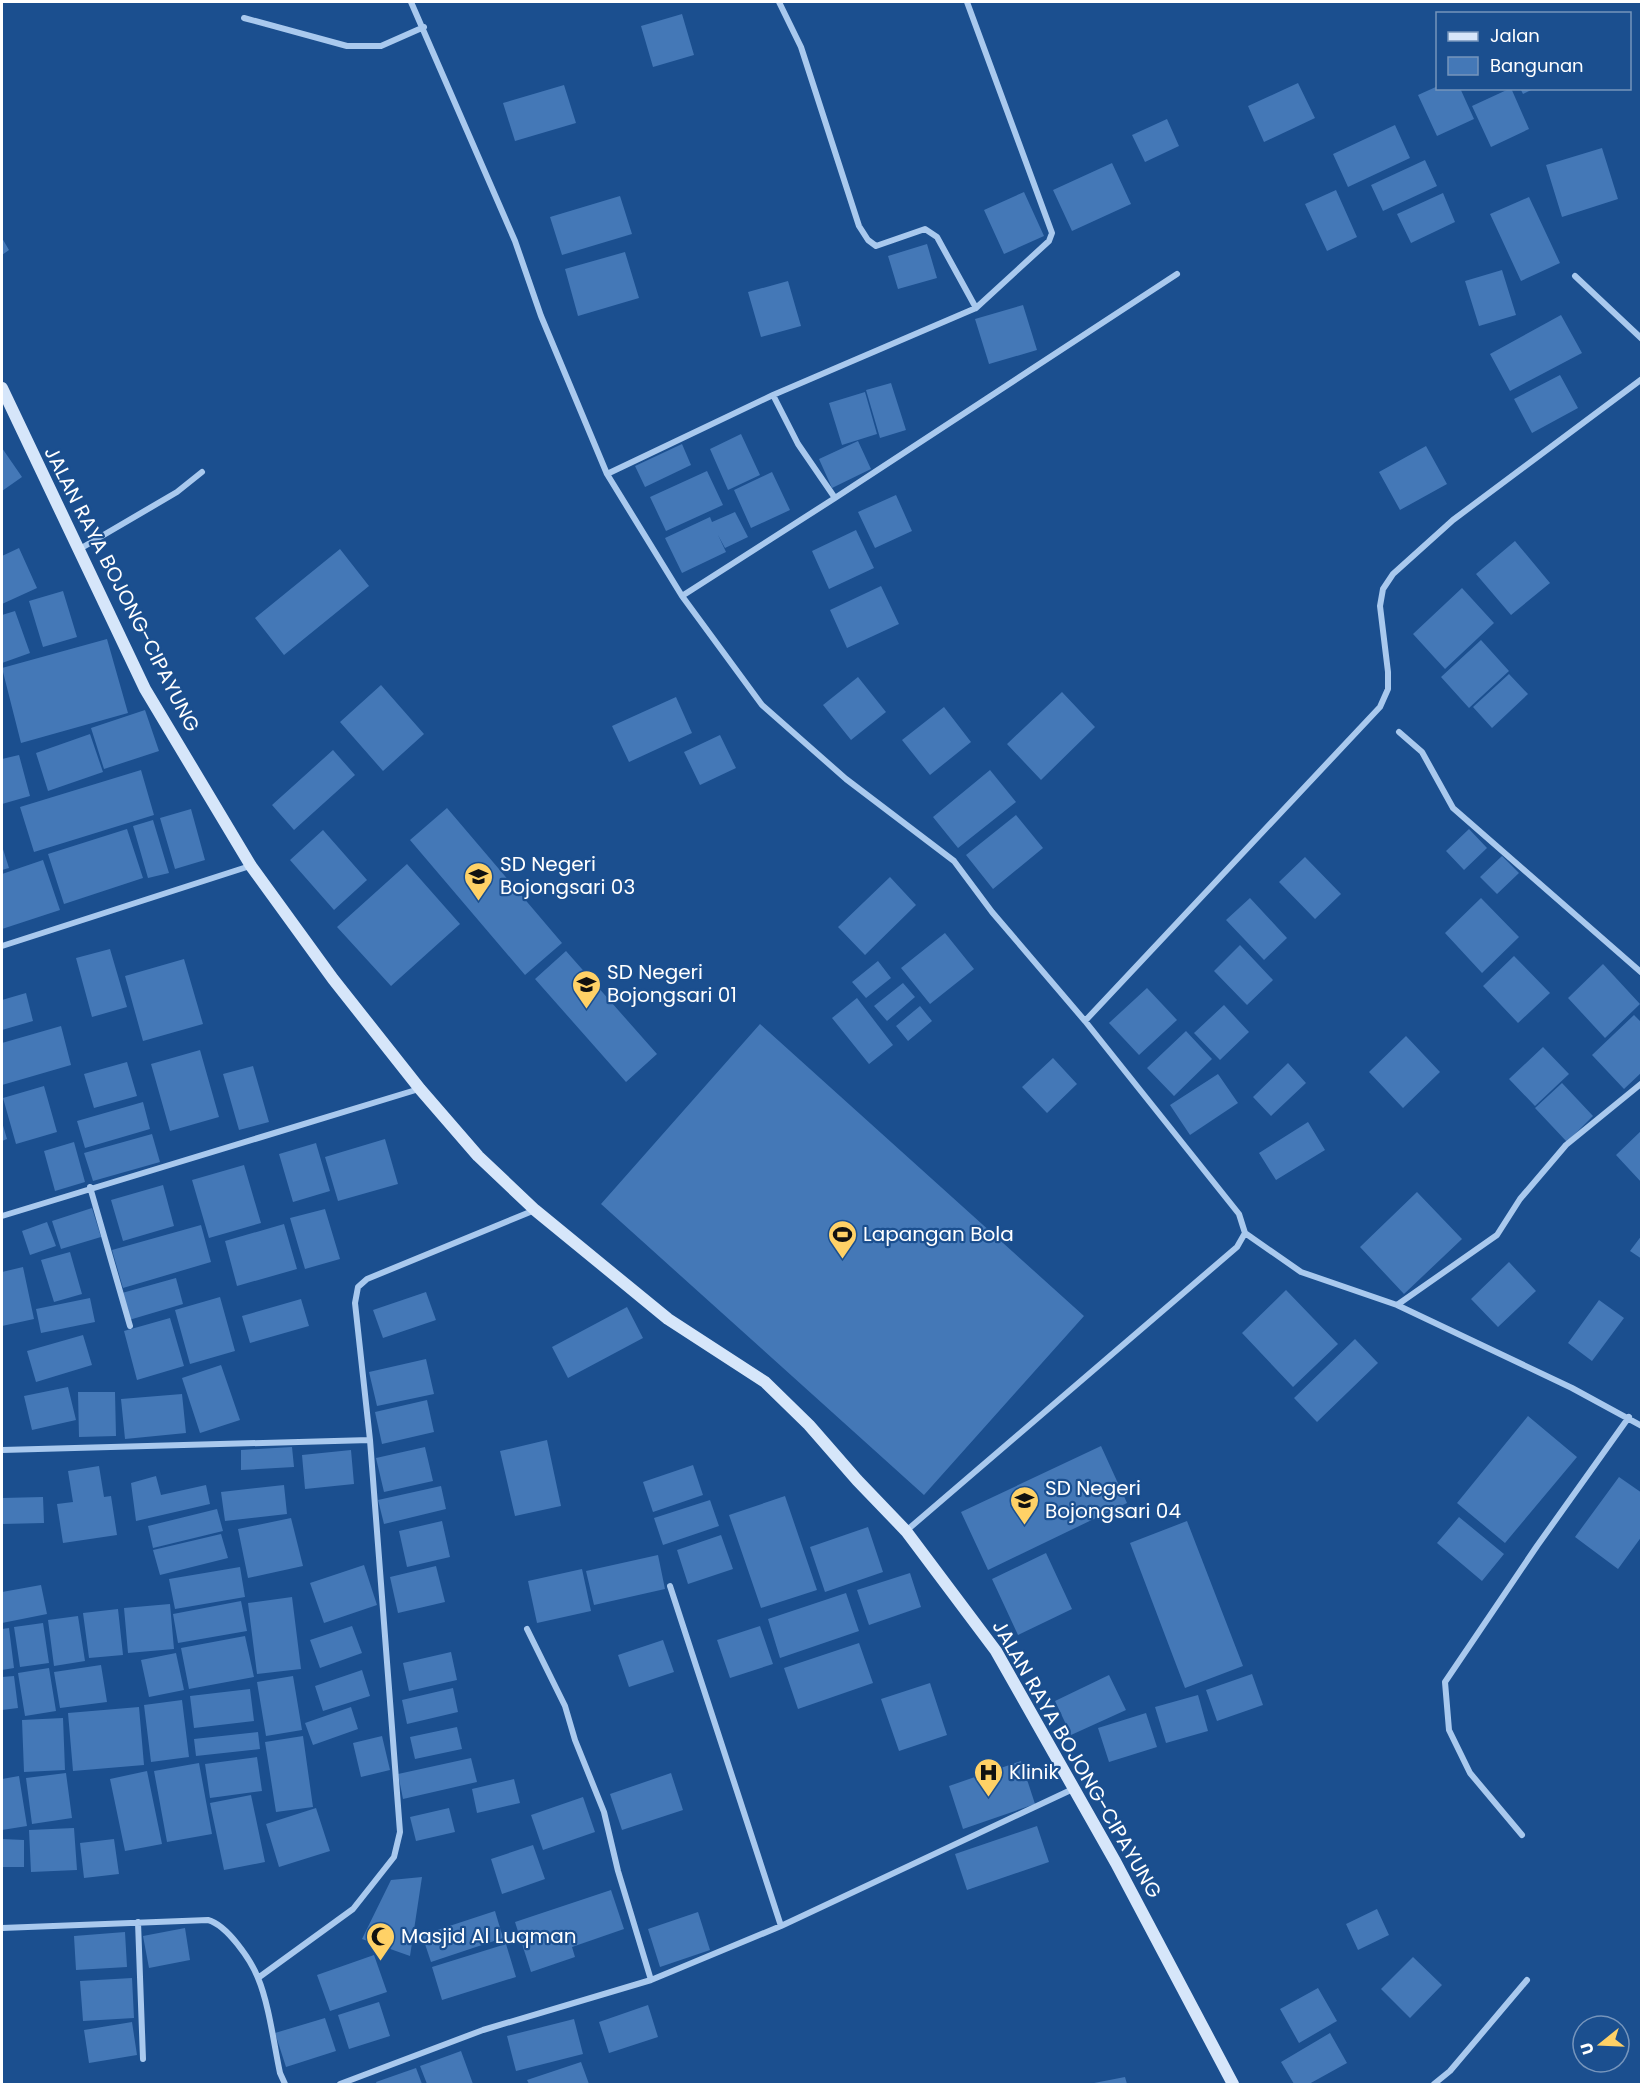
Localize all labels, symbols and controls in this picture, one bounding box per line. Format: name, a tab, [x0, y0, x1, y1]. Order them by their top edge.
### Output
legend	[1436, 12, 1631, 90]
text: Jalan	[1490, 23, 1540, 48]
text: Bangunan	[1490, 53, 1584, 78]
street label: JALAN RAYA BOJONG-CIPAYUNG	[38, 441, 206, 737]
place label: SD Negeri Bojongsari 03	[500, 850, 635, 901]
school or university icon: SD Negeri Bojongsari 03	[463, 860, 495, 902]
place label: SD Negeri Bojongsari 01	[607, 958, 737, 1009]
school or university icon: SD Negeri Bojongsari 01	[570, 968, 602, 1010]
sports icon: Lapangan Bola	[826, 1218, 858, 1260]
place label: Lapangan Bola	[863, 1220, 1014, 1248]
place label: SD Negeri Bojongsari 04	[1045, 1474, 1181, 1525]
school or university icon: SD Negeri Bojongsari 04	[1008, 1484, 1040, 1526]
street label: JALAN RAYA BOJONG-CIPAYUNG	[986, 1615, 1168, 1903]
hospital icon: Klinik	[972, 1756, 1004, 1798]
place label: Klinik	[1009, 1758, 1060, 1786]
mosque icon: Masjid Al Luqman	[364, 1920, 396, 1962]
place label: Masjid Al Luqman	[401, 1922, 577, 1950]
north arrow	[1571, 2014, 1631, 2074]
text: U	[1575, 2040, 1600, 2057]

